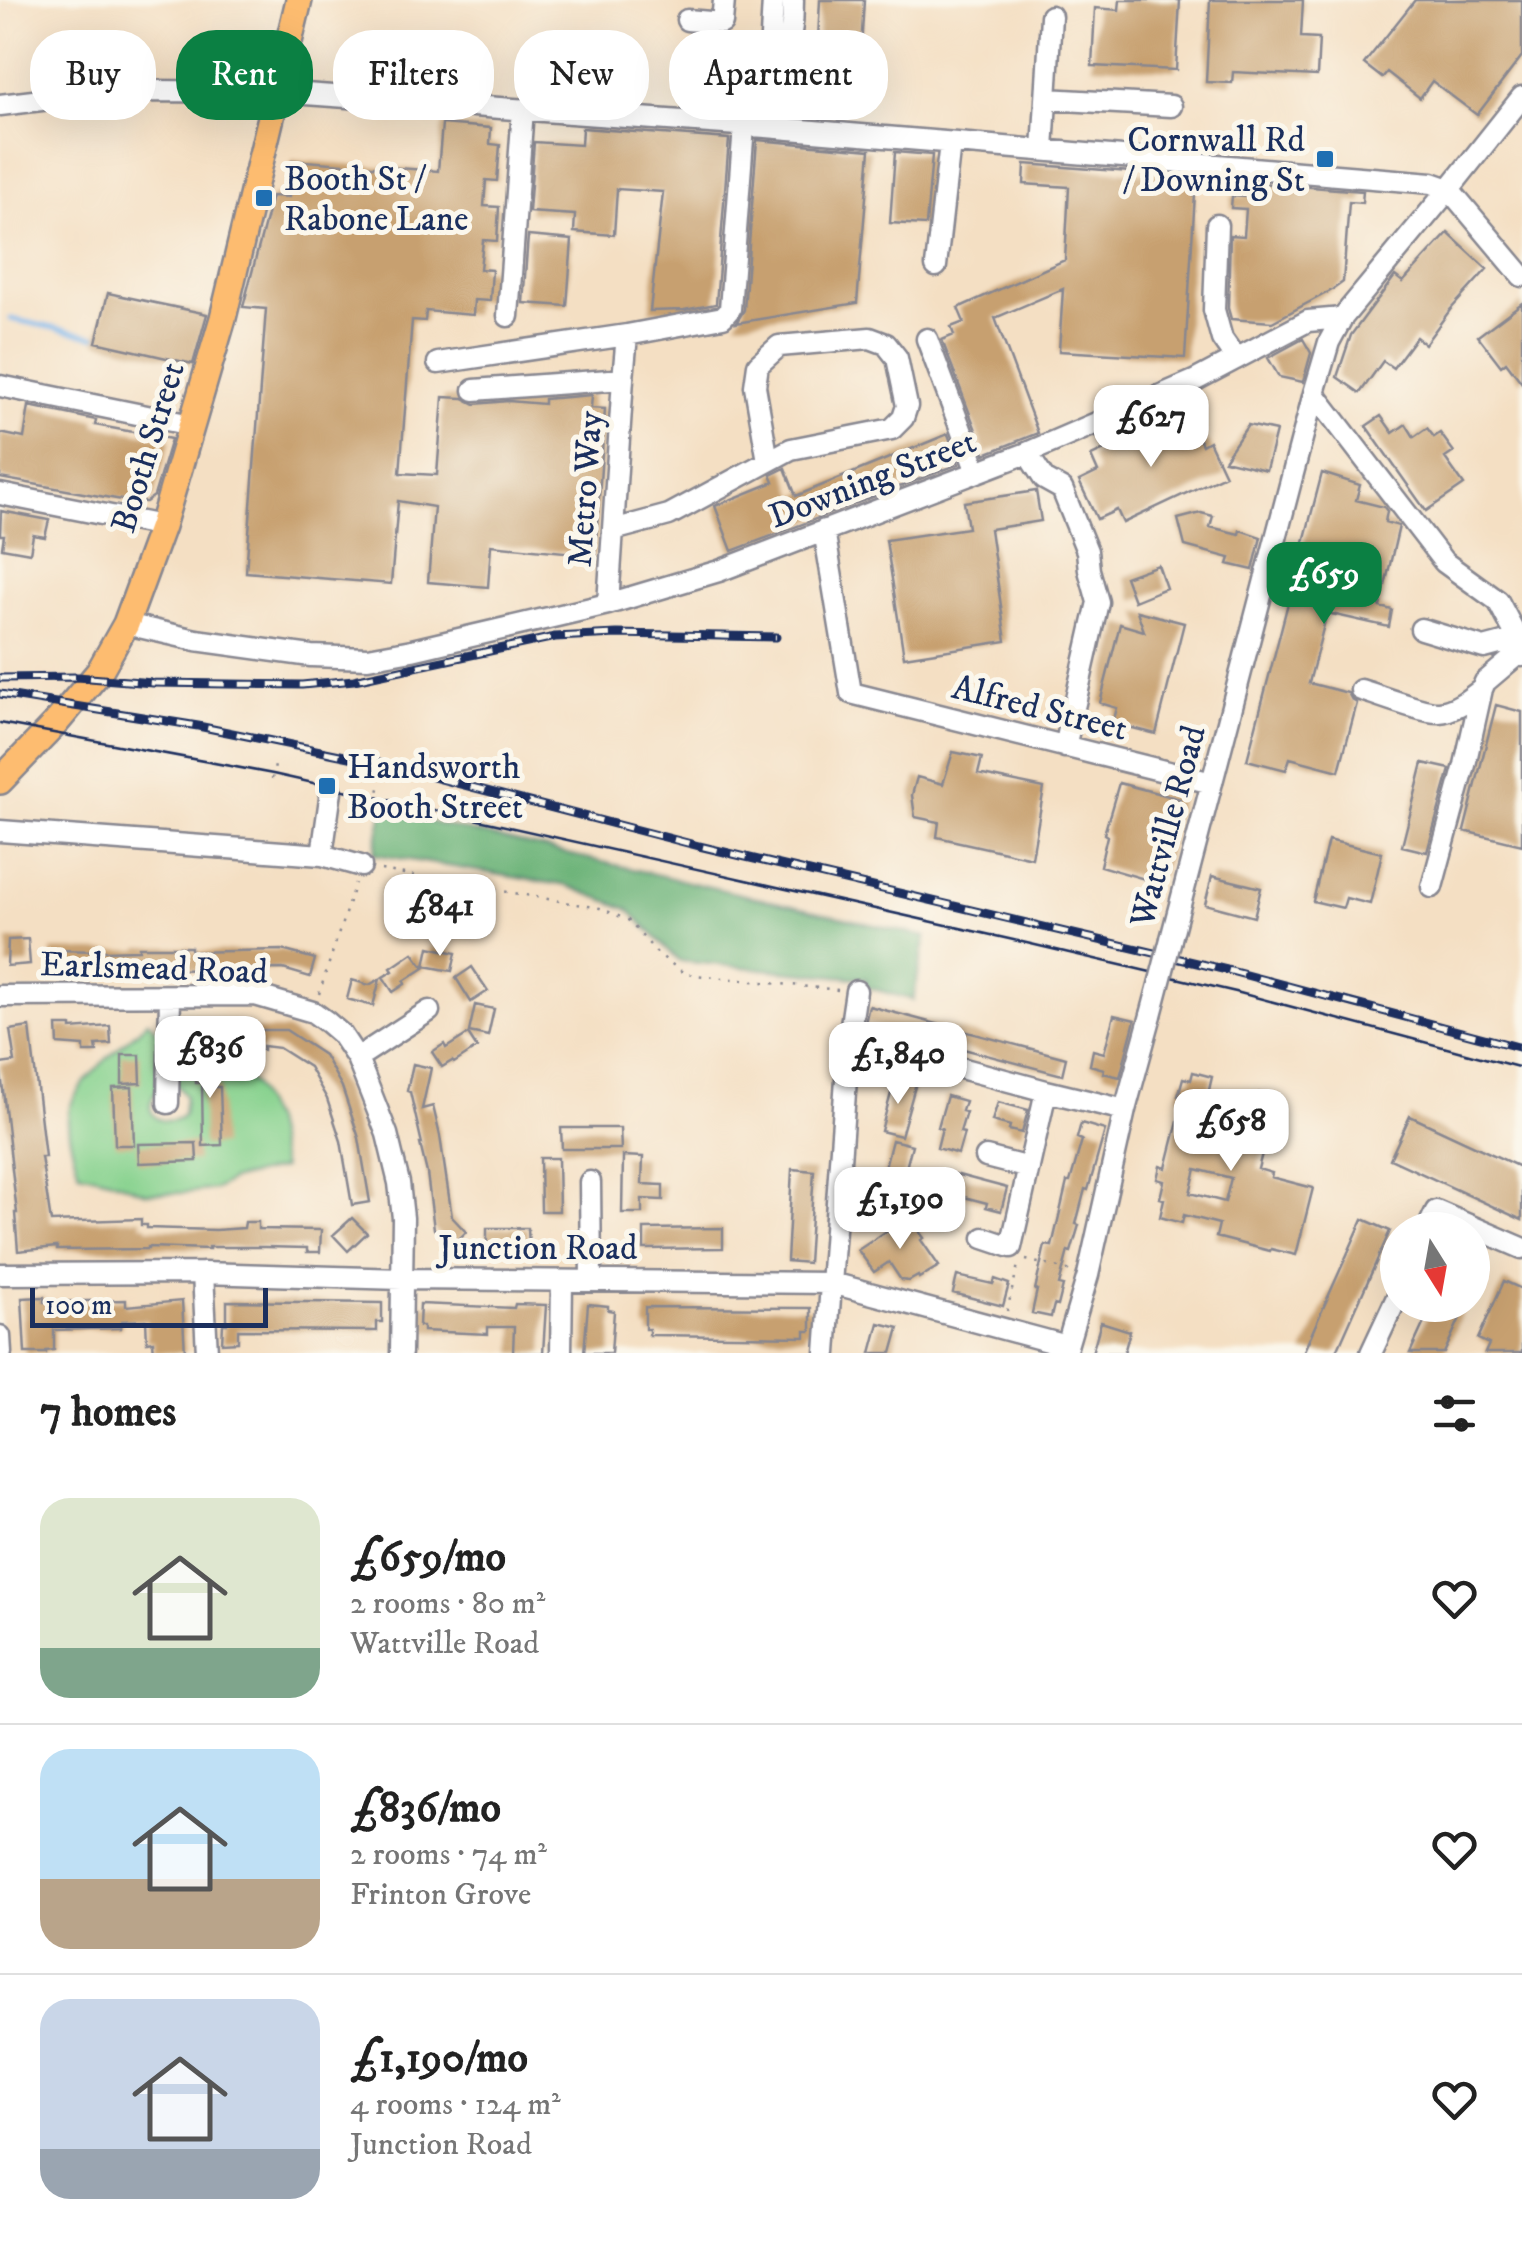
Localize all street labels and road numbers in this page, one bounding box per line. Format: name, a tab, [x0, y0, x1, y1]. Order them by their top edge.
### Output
street label: Booth Street	[102, 357, 196, 538]
street label: Metro Way	[559, 409, 613, 568]
street label: Downing Street	[763, 420, 983, 540]
street label: Alfred Street	[947, 666, 1132, 752]
street label: Wattville Road	[1121, 720, 1217, 933]
street label: Earlsmead Road	[39, 943, 269, 995]
street label: Junction Road	[436, 1227, 638, 1271]

